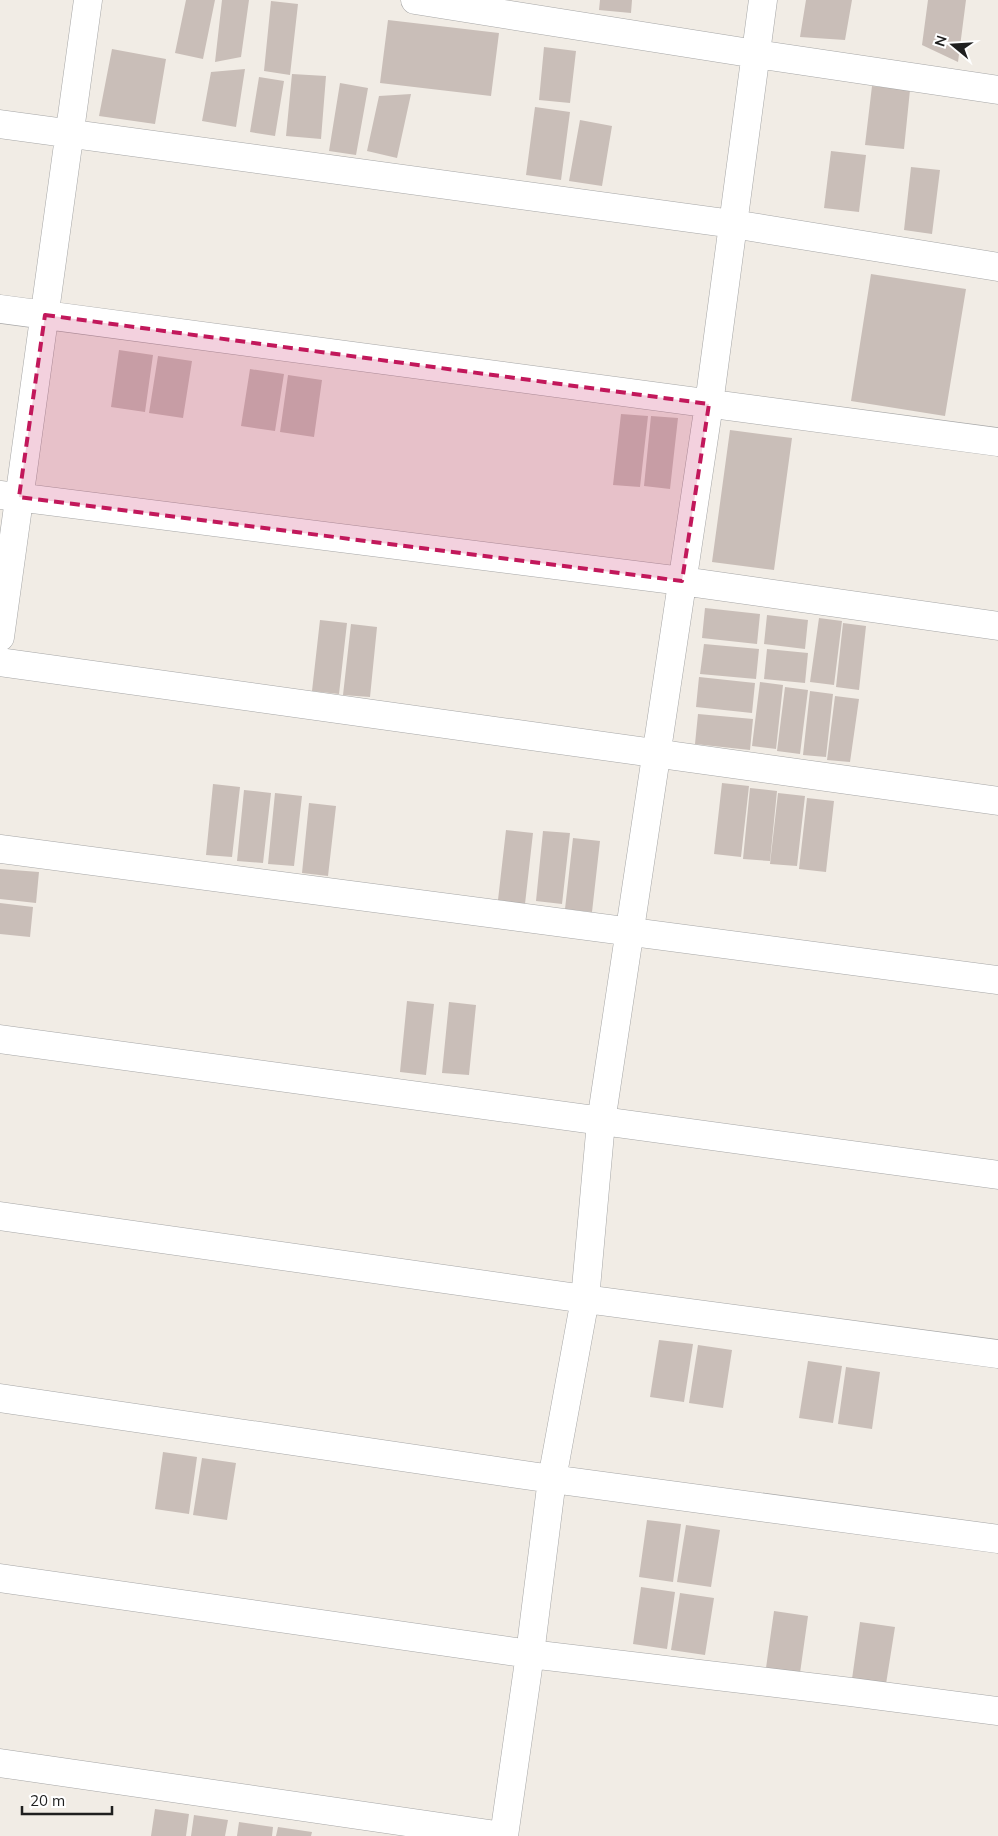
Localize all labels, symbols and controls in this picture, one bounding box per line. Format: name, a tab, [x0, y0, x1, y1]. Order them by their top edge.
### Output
north arrow	[928, 20, 978, 70]
text: N	[930, 33, 951, 49]
scale bar	[22, 1784, 112, 1816]
text: 20 m	[30, 1791, 65, 1810]

